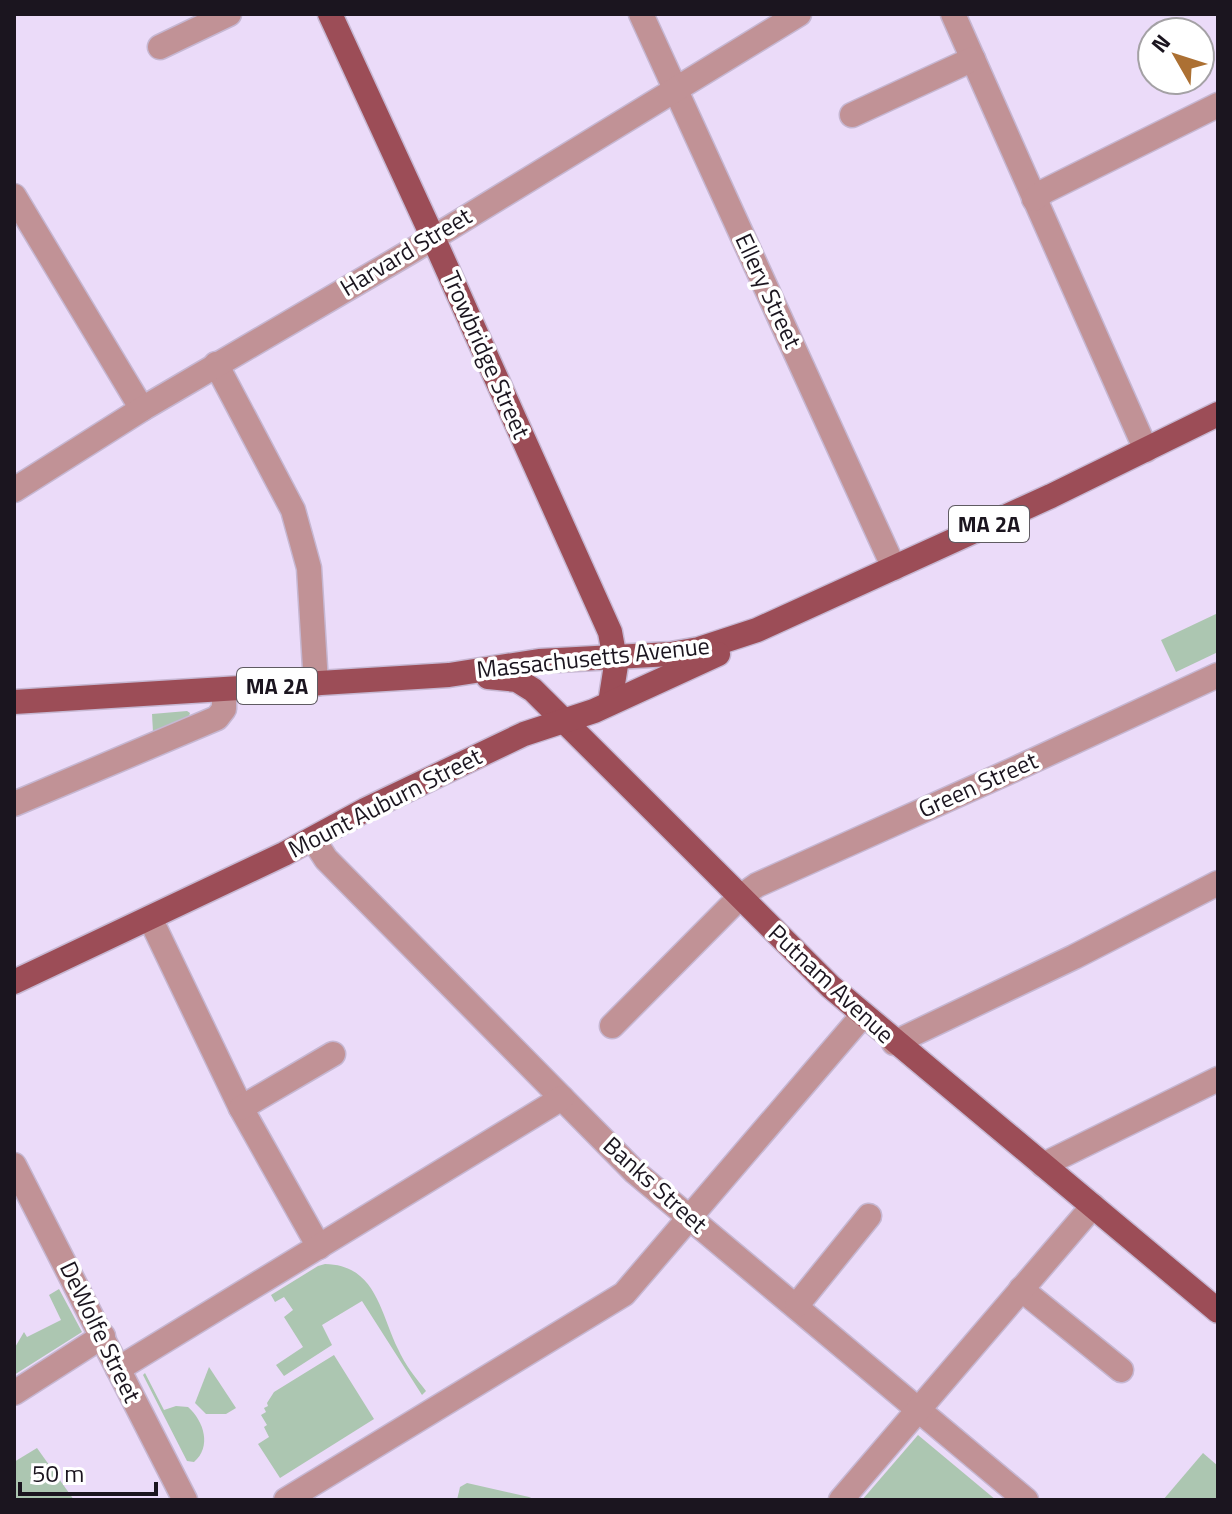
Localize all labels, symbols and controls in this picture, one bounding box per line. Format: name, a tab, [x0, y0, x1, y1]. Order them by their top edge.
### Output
north arrow	[1136, 16, 1216, 96]
text: N	[1142, 27, 1178, 60]
street label: Harvard Street	[333, 197, 479, 305]
street label: Ellery Street	[726, 227, 812, 355]
street label: Trowbridge Street	[434, 265, 540, 445]
road number: MA 2A	[949, 506, 1029, 542]
street label: Massachusetts Avenue	[475, 627, 711, 687]
road number: MA 2A	[237, 668, 317, 704]
street label: Mount Auburn Street	[282, 738, 488, 866]
street label: Green Street	[912, 742, 1044, 826]
street label: Putnam Avenue	[761, 915, 903, 1051]
street label: Banks Street	[596, 1128, 716, 1241]
street label: DeWolfe Street	[51, 1255, 151, 1409]
scale bar	[20, 1446, 156, 1496]
text: 50 m	[32, 1455, 84, 1491]

